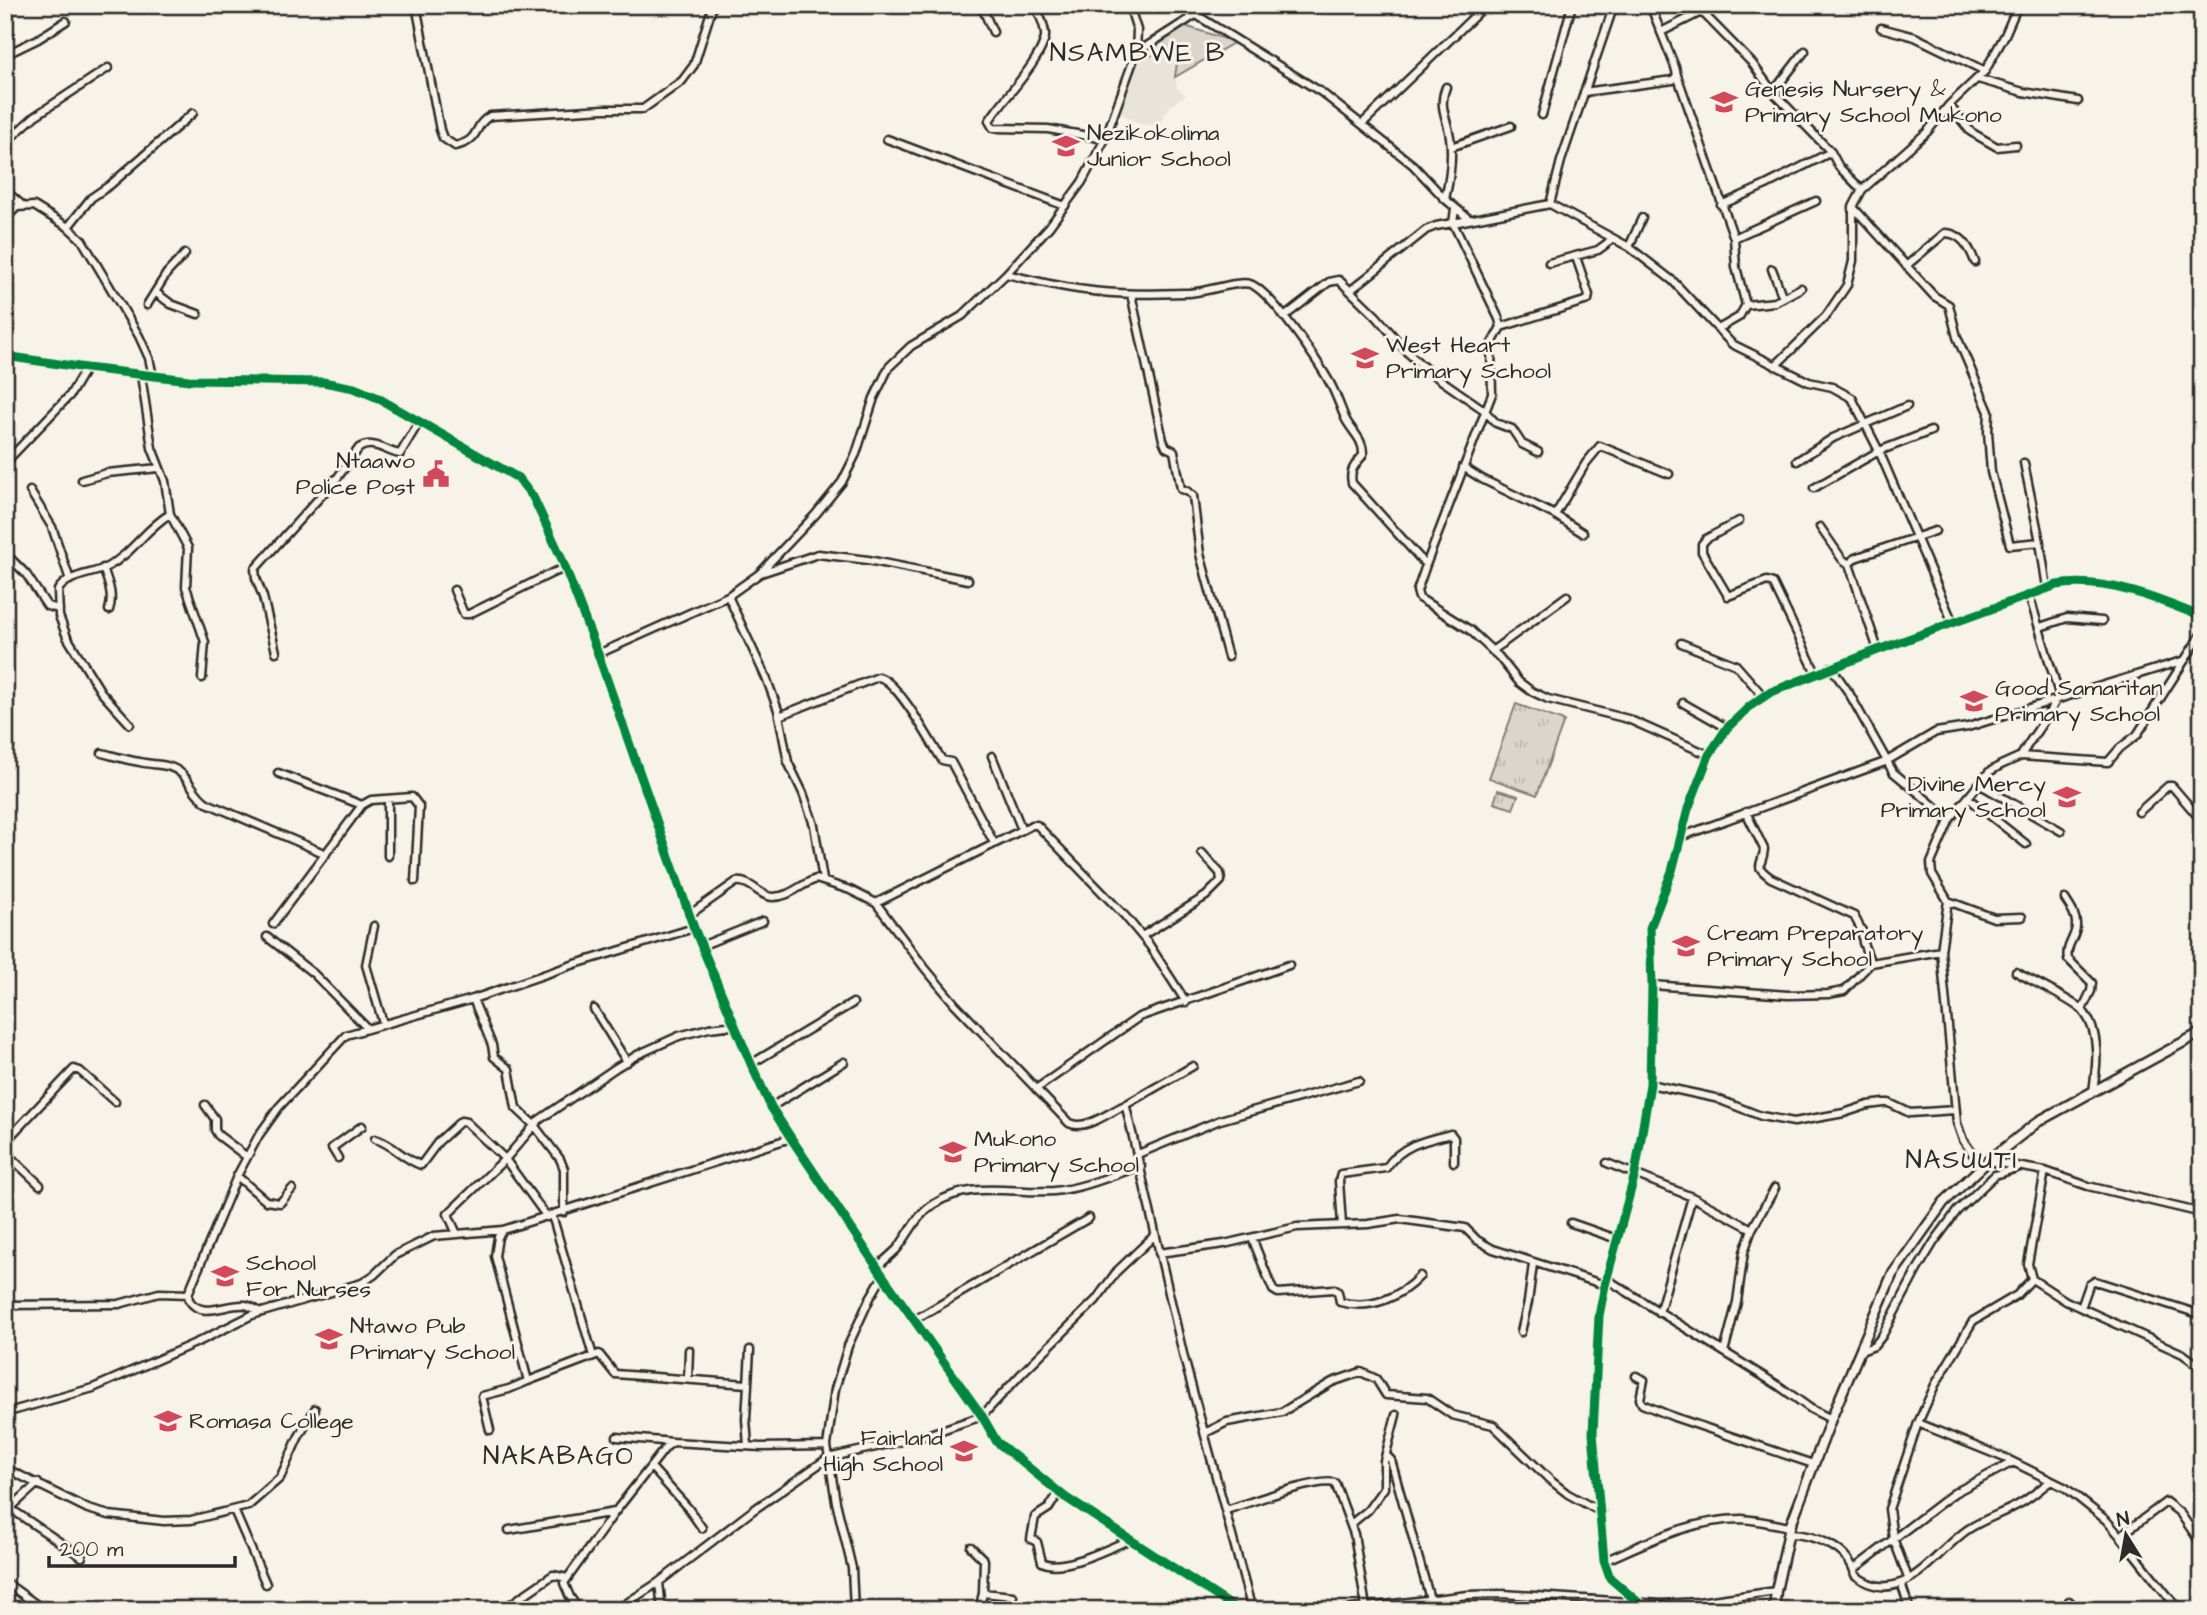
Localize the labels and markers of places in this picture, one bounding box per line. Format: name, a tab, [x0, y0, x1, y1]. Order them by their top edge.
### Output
place label: Genesis Nursery & Primary School Mukono	[1745, 73, 2002, 132]
school or university icon: Genesis Nursery & Primary School Mukono	[1709, 87, 1739, 117]
place label: Nezikokolima Junior School	[1087, 117, 1231, 175]
school or university icon: Nezikokolima Junior School	[1051, 131, 1081, 161]
place label: West Heart Primary School	[1386, 329, 1551, 388]
school or university icon: West Heart Primary School	[1350, 343, 1380, 373]
place label: Ntaawo Police Post	[296, 445, 416, 503]
public building icon: Ntaawo Police Post	[421, 459, 451, 489]
place label: Good Samaritan Primary School	[1995, 672, 2163, 731]
school or university icon: Good Samaritan Primary School	[1959, 686, 1989, 716]
place label: Divine Mercy Primary School	[1881, 768, 2046, 827]
school or university icon: Divine Mercy Primary School	[2052, 782, 2082, 812]
place label: Cream Preparatory Primary School	[1707, 917, 1924, 976]
school or university icon: Cream Preparatory Primary School	[1671, 931, 1701, 961]
place label: Mukono Primary School	[974, 1123, 1139, 1182]
school or university icon: Mukono Primary School	[938, 1137, 968, 1167]
place label: School For Nurses	[246, 1247, 371, 1305]
school or university icon: School For Nurses	[210, 1261, 240, 1291]
place label: Ntawo Pub Primary School	[350, 1310, 515, 1369]
school or university icon: Ntawo Pub Primary School	[314, 1324, 344, 1354]
place label: Romasa College	[189, 1405, 354, 1438]
school or university icon: Romasa College	[153, 1406, 183, 1436]
place label: Fairland High School	[823, 1422, 943, 1481]
school or university icon: Fairland High School	[949, 1436, 979, 1466]

